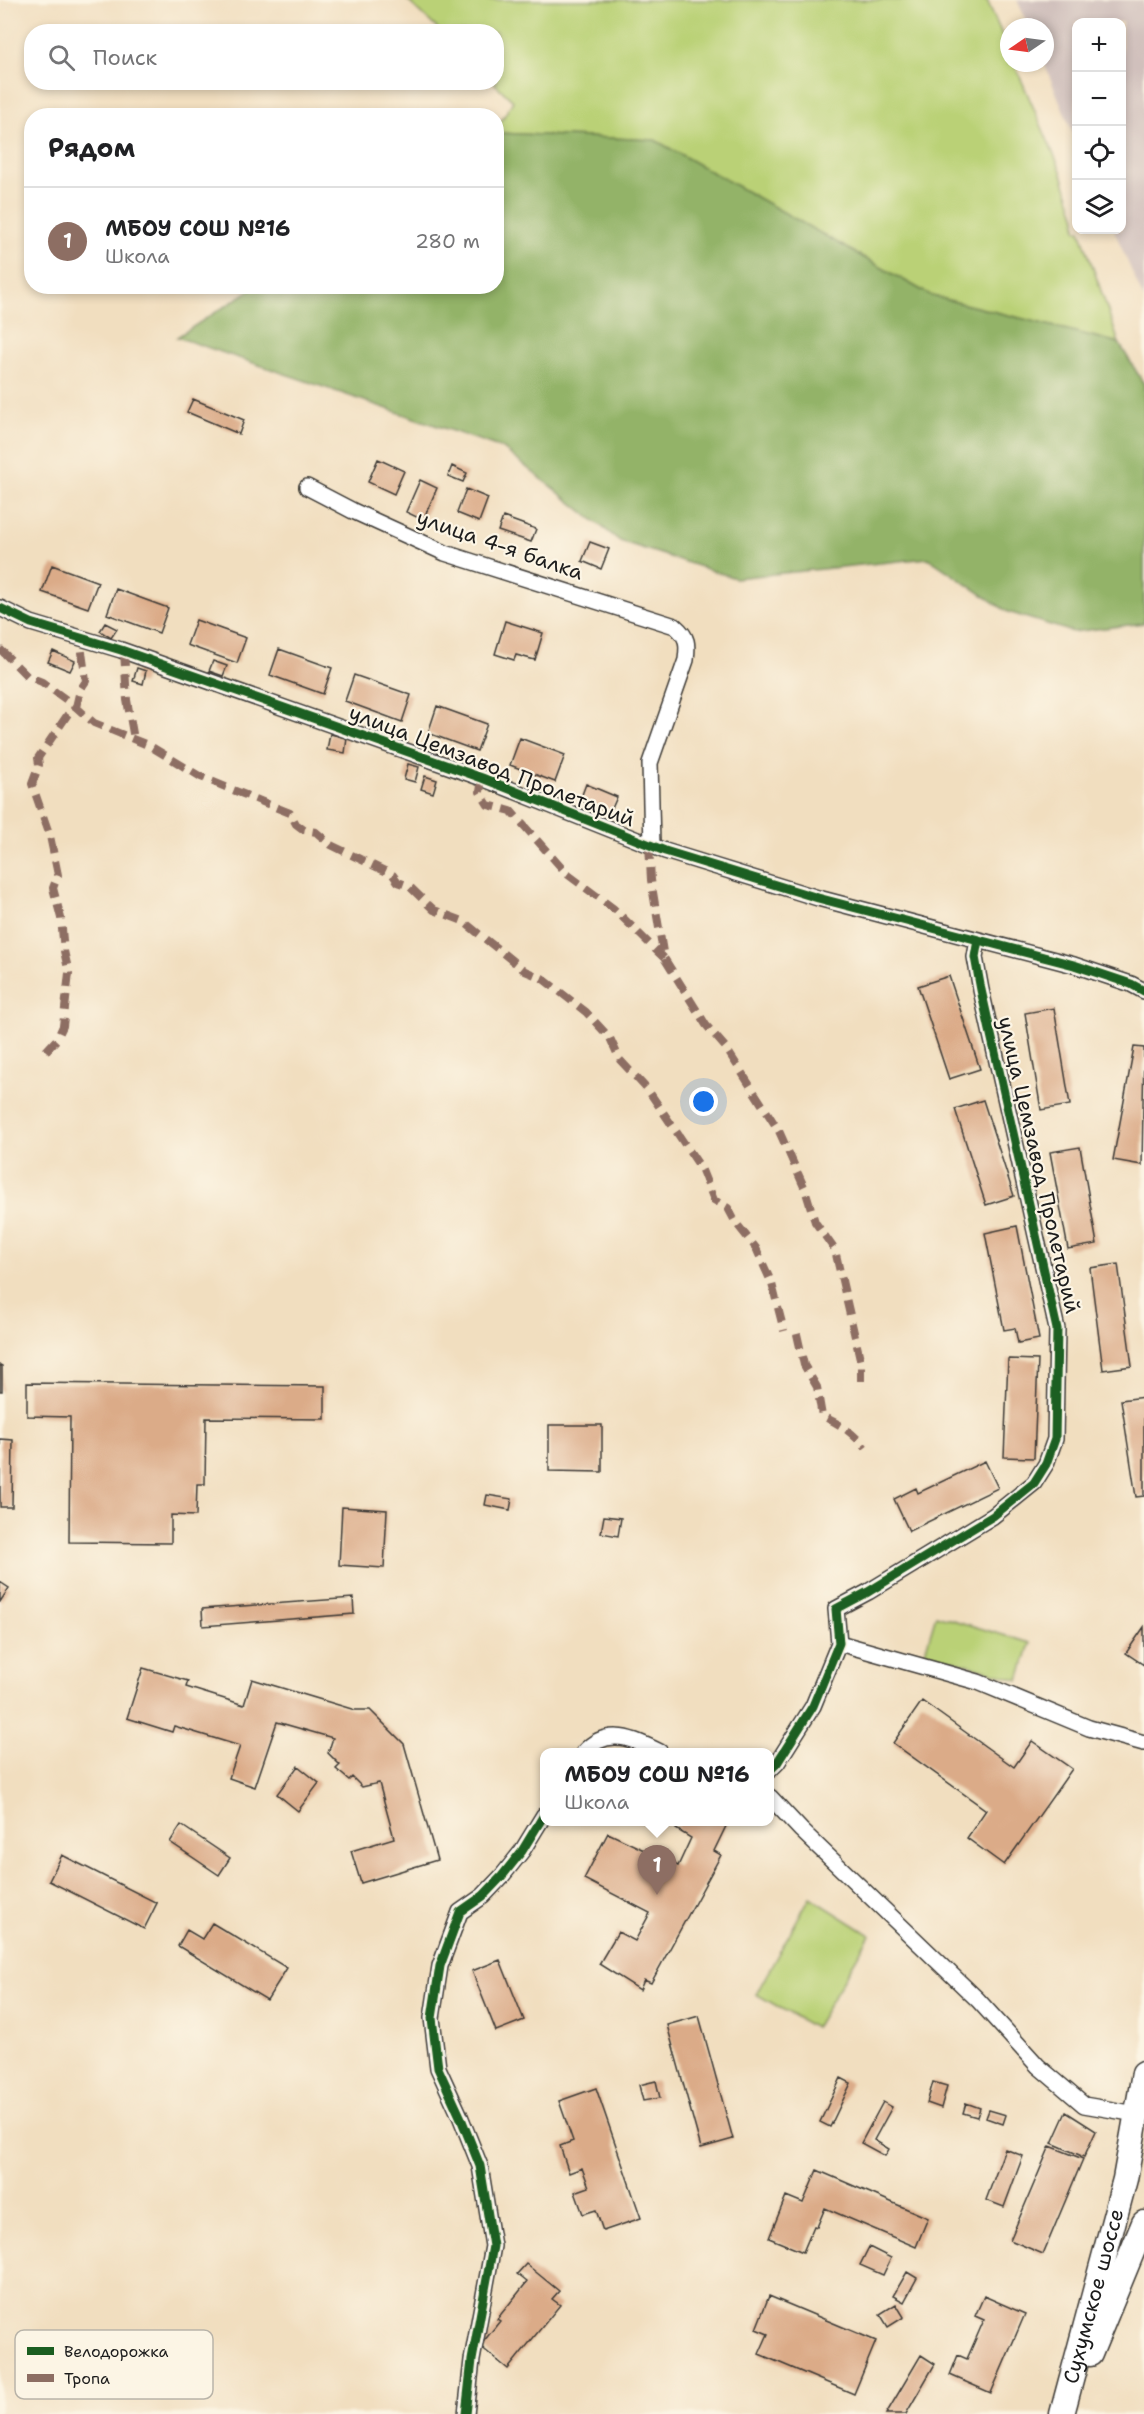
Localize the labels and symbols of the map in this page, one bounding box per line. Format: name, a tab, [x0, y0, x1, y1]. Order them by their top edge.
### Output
north arrow	[1000, 18, 1054, 72]
street label: улица 4-я балка	[413, 503, 587, 587]
street label: улица Цемзавод Пролетарий	[345, 698, 639, 834]
street label: улица Цемзавод Пролетарий	[991, 1014, 1087, 1317]
your location	[689, 1087, 718, 1116]
pin: 1	[638, 1846, 676, 1895]
street label: Сухумское шоссе	[1057, 2206, 1130, 2387]
legend	[15, 2330, 213, 2399]
text: Велодорожка	[64, 2341, 169, 2362]
text: Тропа	[64, 2368, 110, 2389]

